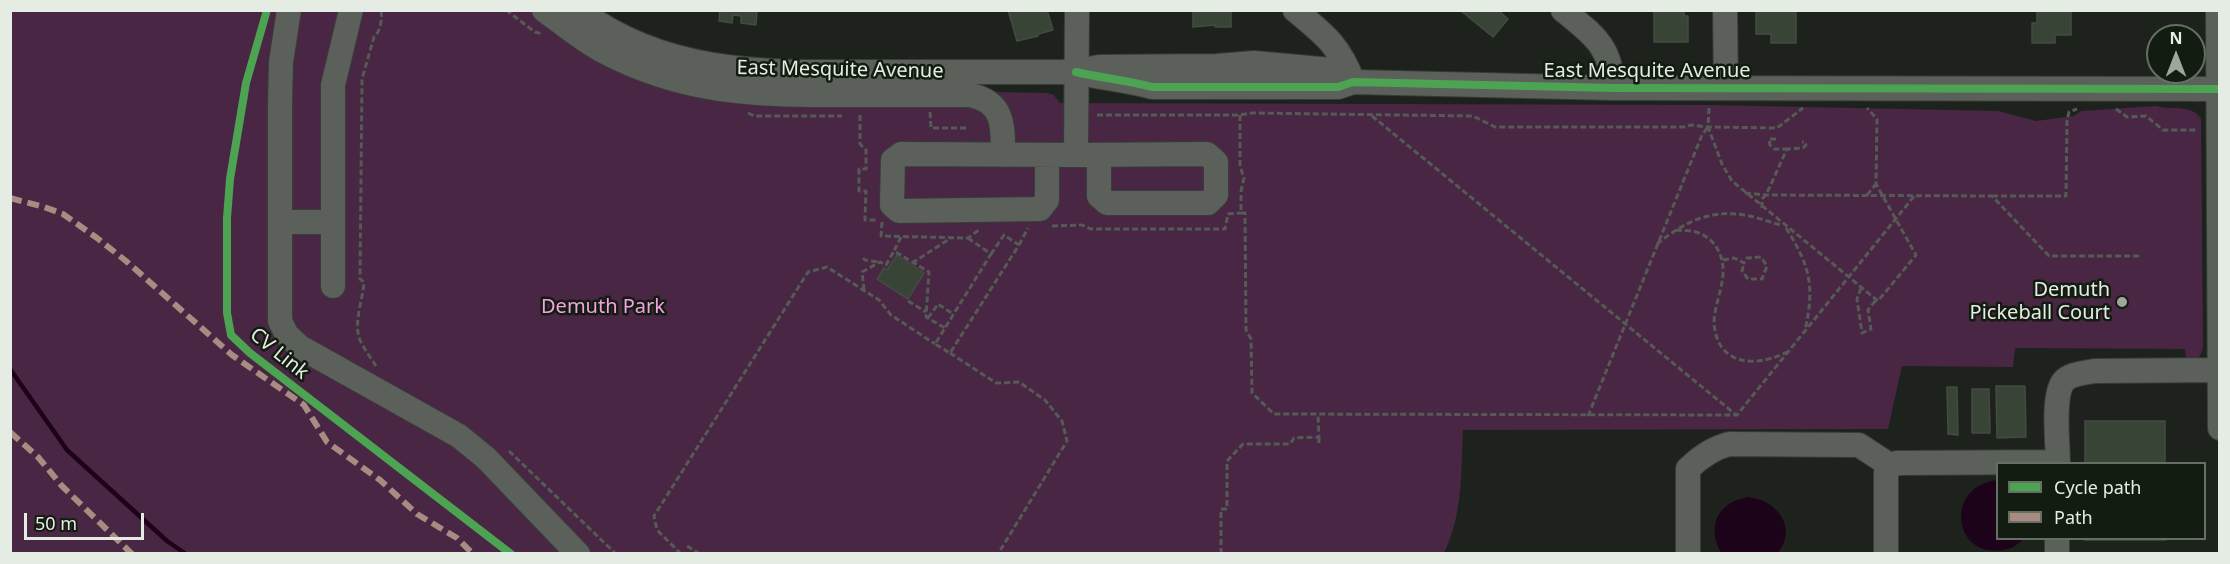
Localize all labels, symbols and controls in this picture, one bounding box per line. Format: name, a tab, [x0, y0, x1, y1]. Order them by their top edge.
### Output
north arrow	[2146, 24, 2206, 84]
text: N	[2169, 27, 2183, 49]
street label: East Mesquite Avenue	[736, 56, 944, 84]
street label: East Mesquite Avenue	[1543, 59, 1751, 83]
place label: Demuth Pickeball Court	[1970, 278, 2110, 325]
park label: Demuth Park	[541, 295, 665, 319]
marker: Demuth Pickeball Court	[2115, 295, 2129, 309]
street label: CV Link	[245, 323, 313, 385]
legend	[1996, 462, 2206, 540]
text: Cycle path	[2054, 475, 2141, 499]
scale bar	[27, 501, 147, 539]
text: Path	[2054, 505, 2093, 529]
text: 50 m	[35, 511, 77, 535]

